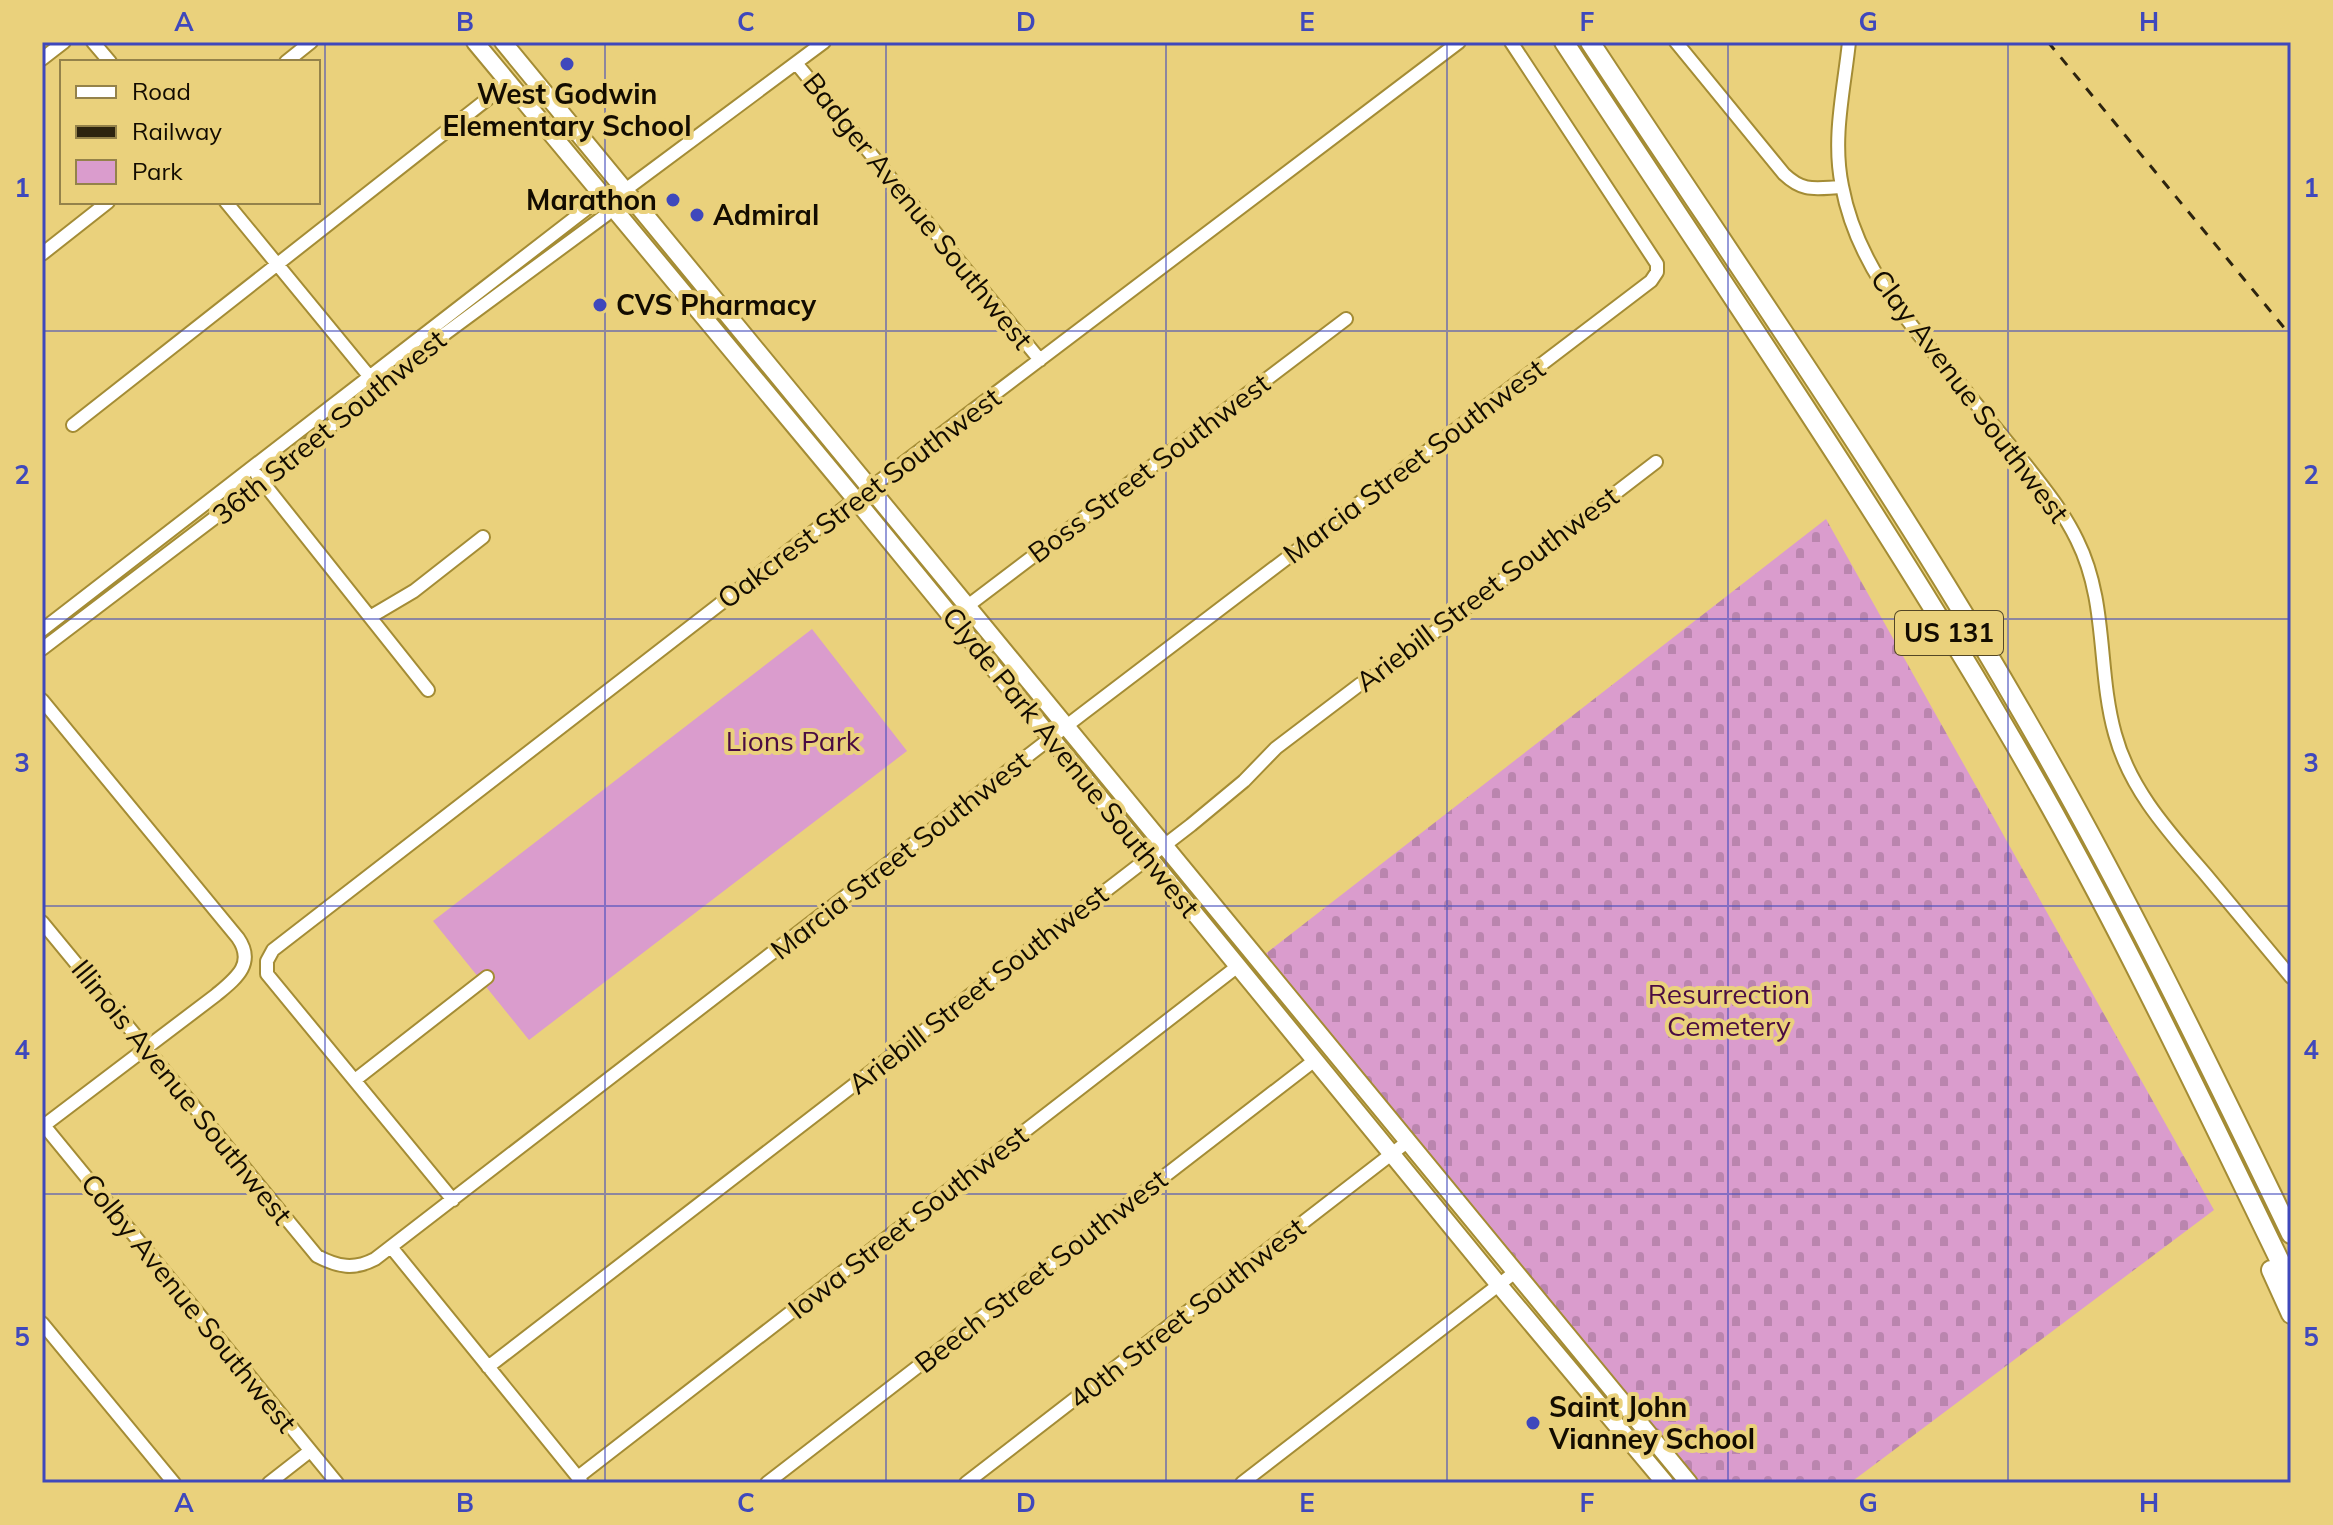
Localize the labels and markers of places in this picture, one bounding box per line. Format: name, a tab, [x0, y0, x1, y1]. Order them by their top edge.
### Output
marker: West Godwin Elementary School	[558, 55, 576, 73]
place label: West Godwin Elementary School	[443, 76, 691, 143]
place label: Marathon	[526, 182, 657, 217]
marker: Marathon	[664, 191, 682, 209]
place label: Admiral	[713, 197, 819, 232]
marker: Admiral	[688, 206, 706, 224]
place label: CVS Pharmacy	[616, 287, 817, 322]
marker: CVS Pharmacy	[591, 296, 609, 314]
place label: Saint John Vianney School	[1548, 1389, 1755, 1456]
marker: Saint John Vianney School	[1524, 1414, 1542, 1432]

